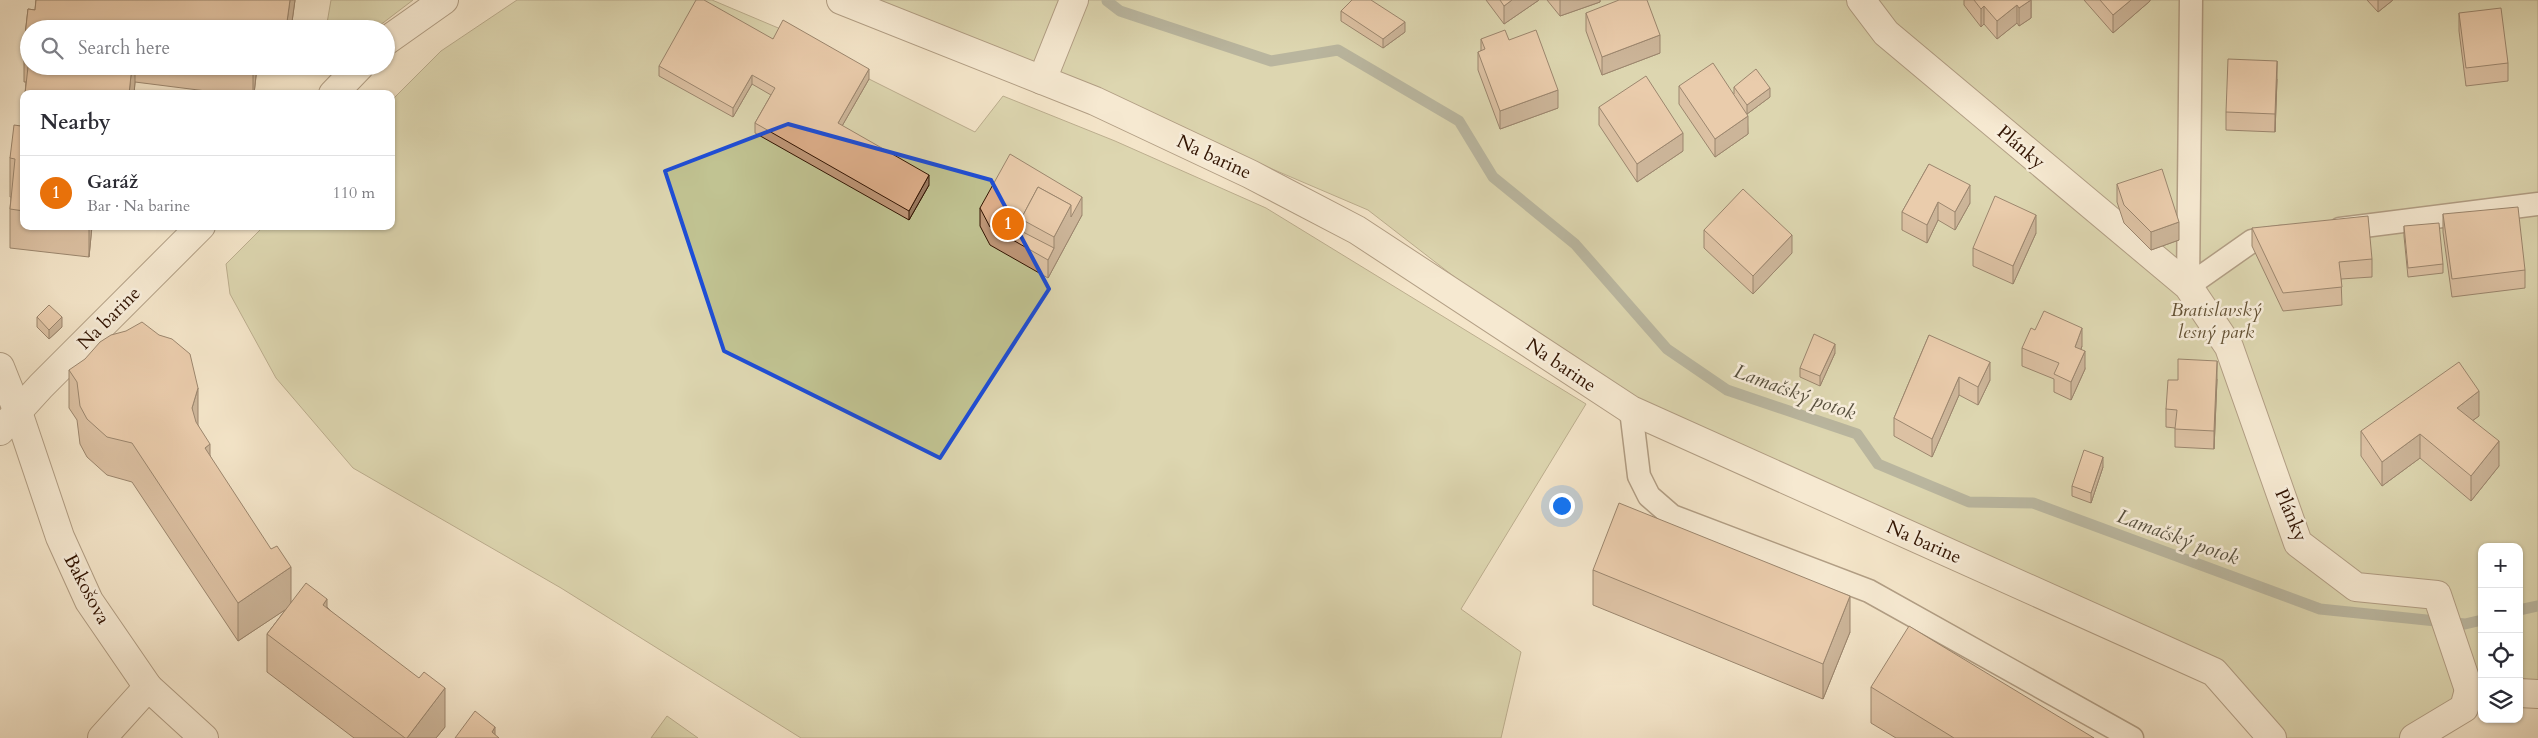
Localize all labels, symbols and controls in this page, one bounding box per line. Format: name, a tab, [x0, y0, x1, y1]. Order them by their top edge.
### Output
search box	[20, 20, 395, 75]
icon: search	[38, 34, 66, 62]
text: Search here	[78, 35, 170, 61]
text: Nearby	[40, 108, 111, 137]
street label: Plánky	[1991, 119, 2051, 175]
street label: Na barine	[1172, 128, 1256, 186]
text: Garáž	[87, 169, 138, 195]
text: 1	[52, 182, 60, 204]
text: 110 m	[333, 182, 375, 204]
text: Bar · Na barine	[87, 195, 190, 217]
pin: 1	[992, 205, 1024, 243]
street label: Na barine	[72, 281, 146, 355]
park label: Bratislavský lesný park	[2171, 297, 2262, 345]
street label: Na barine	[1521, 332, 1601, 398]
water label: Lamačský potok	[1730, 357, 1860, 427]
street label: Plánky	[2268, 484, 2314, 546]
your location	[1549, 493, 1575, 519]
water label: Lamačský potok	[2113, 502, 2243, 572]
street label: Na barine	[1882, 514, 1966, 570]
map controls	[2478, 543, 2523, 723]
button: +	[2478, 543, 2523, 588]
street label: Bakošova	[58, 549, 116, 629]
button: −	[2478, 588, 2523, 633]
button: locate	[2478, 633, 2523, 678]
button: layers	[2478, 678, 2523, 723]

